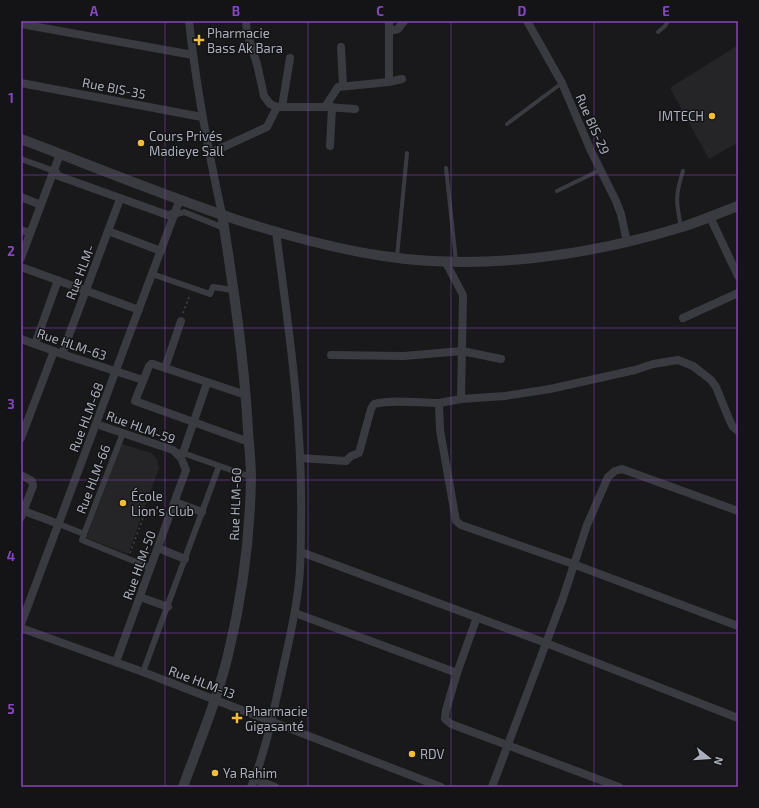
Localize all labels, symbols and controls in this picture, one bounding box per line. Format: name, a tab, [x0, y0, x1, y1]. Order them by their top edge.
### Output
text: A	[90, 3, 99, 19]
text: B	[232, 3, 240, 19]
text: C	[376, 3, 384, 19]
text: D	[518, 3, 527, 19]
text: E	[662, 3, 670, 19]
place label: Pharmacie Bass Ak Bara	[207, 25, 283, 56]
marker: Pharmacie Bass Ak Bara	[194, 35, 204, 45]
street label: Rue BIS-35	[81, 74, 147, 102]
text: 1	[8, 90, 14, 106]
street label: Rue BIS-29	[573, 91, 613, 157]
place label: IMTECH	[658, 108, 704, 124]
marker: IMTECH	[707, 111, 717, 121]
place label: Cours Privés Madieye Sall	[149, 128, 224, 159]
marker: Cours Privés Madieye Sall	[136, 138, 146, 148]
street label: Rue HLM-	[62, 242, 98, 302]
text: 2	[7, 243, 15, 259]
street label: Rue HLM-63	[35, 325, 109, 363]
street label: Rue HLM-68	[65, 380, 107, 454]
text: 3	[7, 396, 15, 412]
street label: Rue HLM-59	[104, 407, 178, 447]
street label: Rue HLM-66	[72, 442, 114, 516]
street label: Rue HLM-60	[226, 467, 244, 541]
place label: École Lion's Club	[131, 487, 194, 519]
marker: École Lion's Club	[118, 498, 128, 508]
street label: Rue HLM-50	[119, 528, 159, 602]
text: 4	[7, 548, 15, 564]
street label: Rue HLM-13	[167, 662, 237, 702]
text: 5	[7, 701, 15, 717]
place label: Pharmacie Gigasanté	[245, 703, 308, 734]
marker: Pharmacie Gigasanté	[232, 713, 242, 723]
north arrow	[689, 738, 729, 778]
place label: RDV	[420, 746, 445, 762]
marker: RDV	[407, 749, 417, 759]
text: N	[712, 755, 726, 767]
place label: Ya Rahim	[223, 765, 277, 781]
marker: Ya Rahim	[210, 768, 220, 778]

